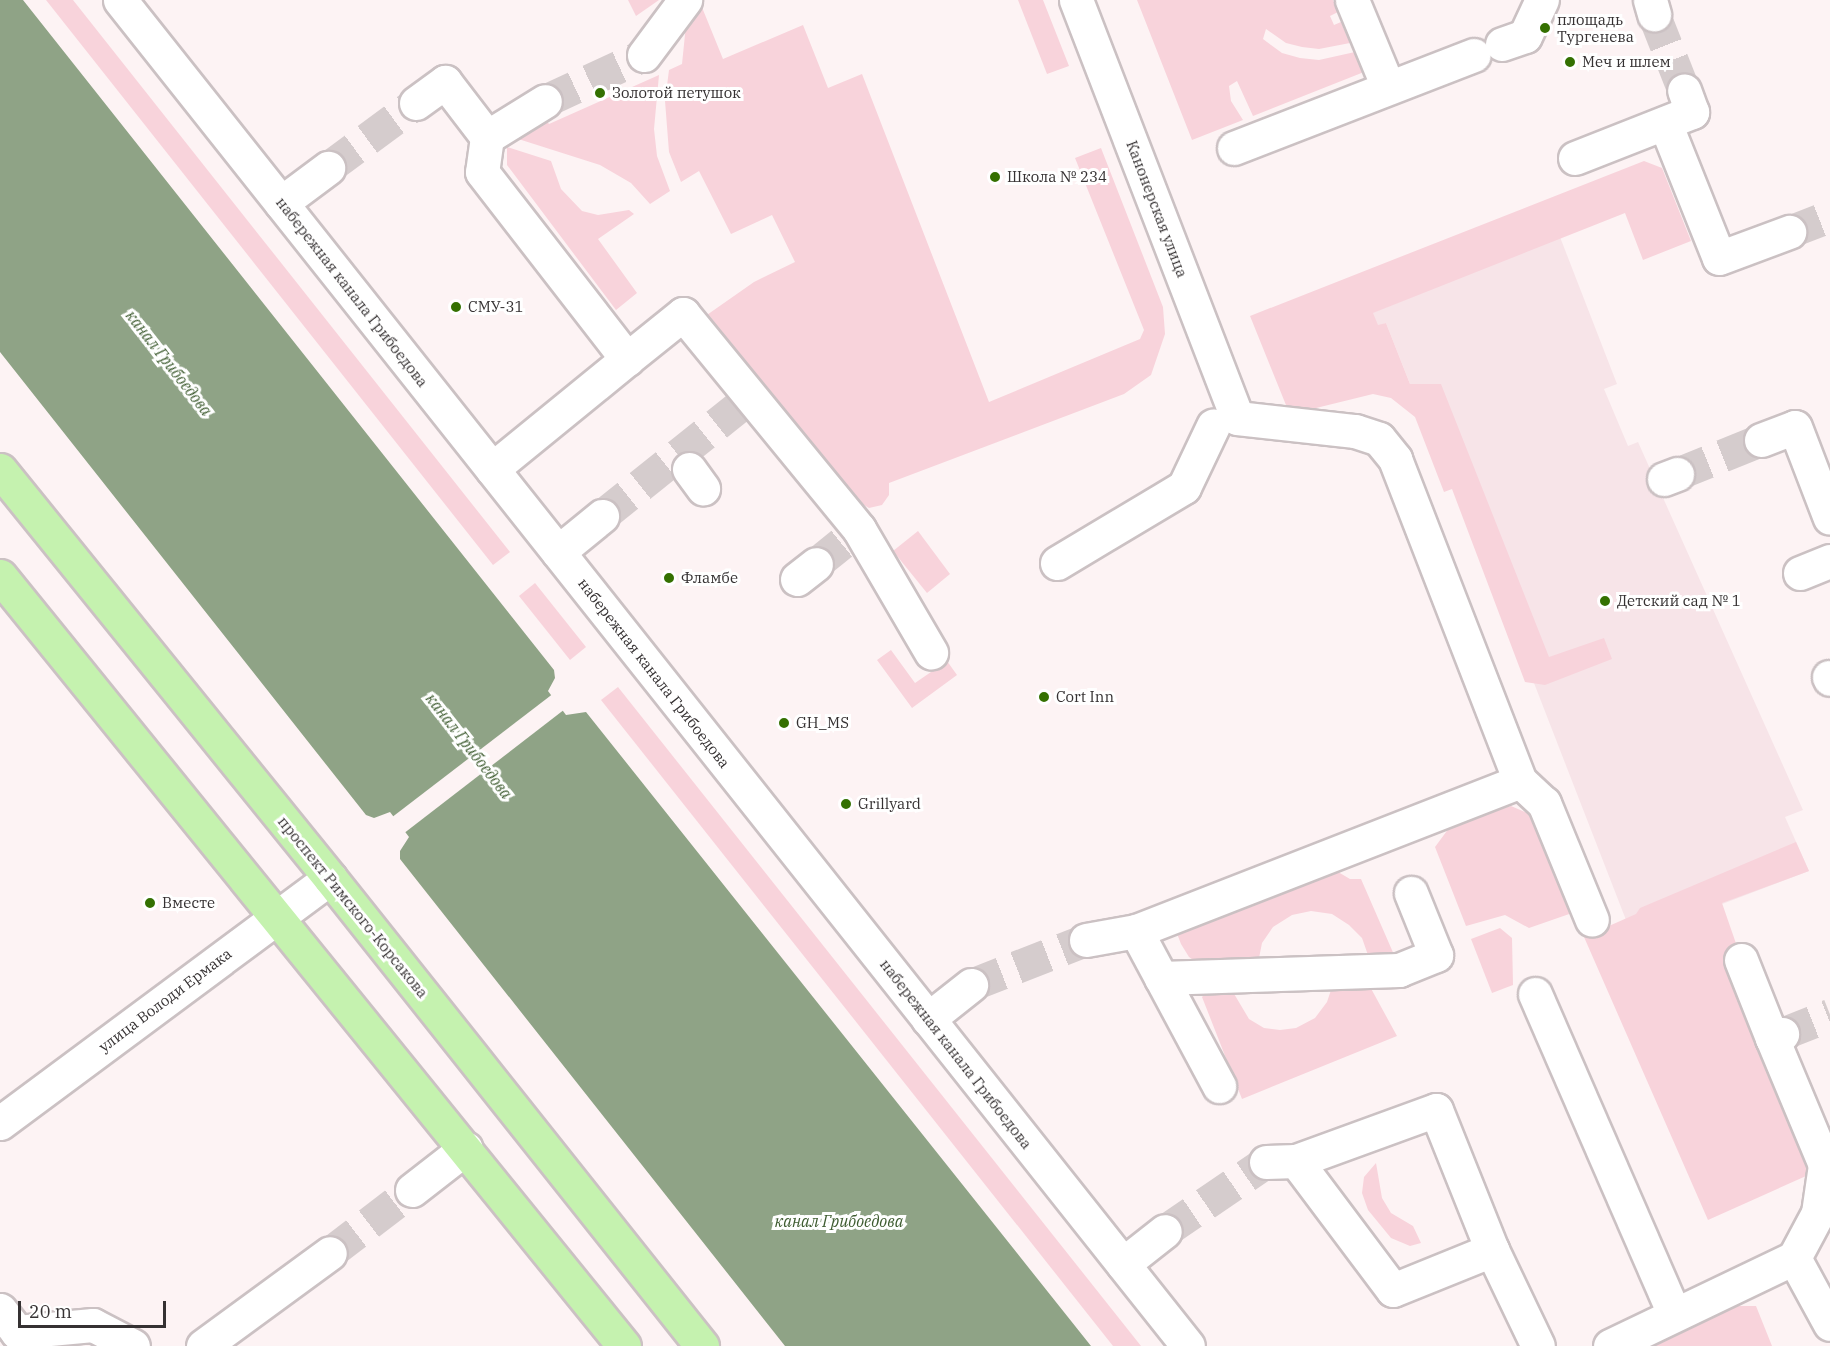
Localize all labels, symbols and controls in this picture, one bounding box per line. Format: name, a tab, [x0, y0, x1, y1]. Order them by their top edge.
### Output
place label: площадь Тургенева	[1557, 10, 1634, 45]
marker: площадь Тургенева	[1538, 21, 1552, 35]
place label: Меч и шлем	[1582, 53, 1671, 71]
marker: Меч и шлем	[1563, 55, 1577, 69]
place label: Золотой петушок	[612, 84, 741, 102]
marker: Золотой петушок	[593, 86, 607, 100]
street label: Канонерская улица	[1123, 138, 1191, 280]
place label: Школа № 234	[1007, 168, 1107, 186]
marker: Школа № 234	[988, 170, 1002, 184]
street label: набережная канала Грибоедова	[272, 194, 432, 390]
place label: СМУ-31	[468, 298, 523, 316]
marker: СМУ-31	[449, 300, 463, 314]
water label: канал Грибоедова	[122, 306, 216, 420]
place label: Фламбе	[681, 569, 738, 587]
marker: Фламбе	[662, 571, 676, 585]
street label: набережная канала Грибоедова	[574, 575, 734, 771]
place label: Детский сад № 1	[1617, 592, 1741, 610]
marker: Детский сад № 1	[1598, 594, 1612, 608]
place label: Cort Inn	[1056, 688, 1114, 706]
water label: канал Грибоедова	[422, 689, 516, 803]
marker: Cort Inn	[1037, 690, 1051, 704]
place label: GH_MS	[796, 714, 849, 732]
marker: GH_MS	[777, 716, 791, 730]
place label: Grillyard	[858, 795, 921, 813]
marker: Grillyard	[839, 797, 853, 811]
street label: проспект Римского-Корсакова	[274, 813, 432, 1001]
place label: Вместе	[162, 894, 215, 912]
marker: Вместе	[143, 896, 157, 910]
street label: улица Володи Ермака	[95, 944, 235, 1056]
street label: набережная канала Грибоедова	[876, 956, 1036, 1152]
water label: канал Грибоедова	[775, 1211, 903, 1231]
scale bar	[21, 1289, 170, 1327]
text: 20 m	[29, 1300, 72, 1323]

